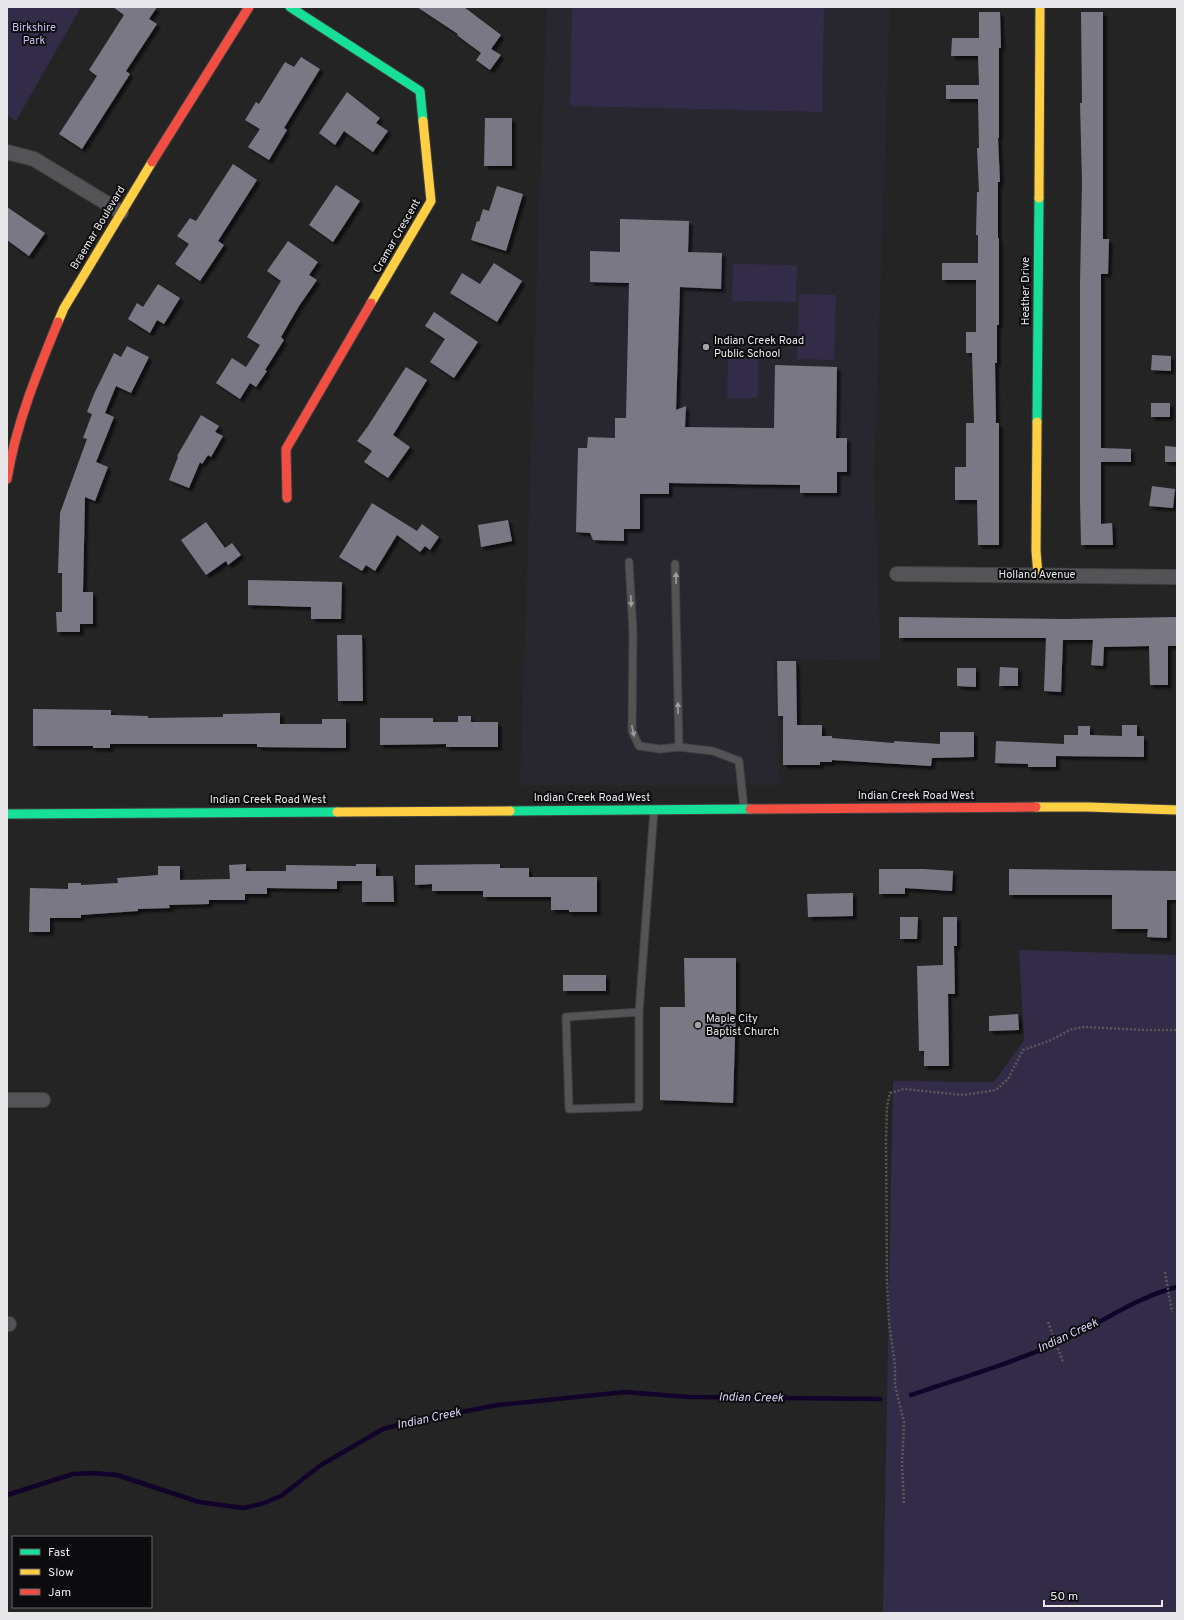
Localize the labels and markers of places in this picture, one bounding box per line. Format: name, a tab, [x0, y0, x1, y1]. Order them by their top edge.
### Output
place label: Indian Creek Road Public School	[714, 334, 804, 361]
marker: Indian Creek Road Public School	[701, 342, 711, 352]
place label: Maple City Baptist Church	[706, 1012, 779, 1039]
marker: Maple City Baptist Church	[693, 1020, 703, 1030]

